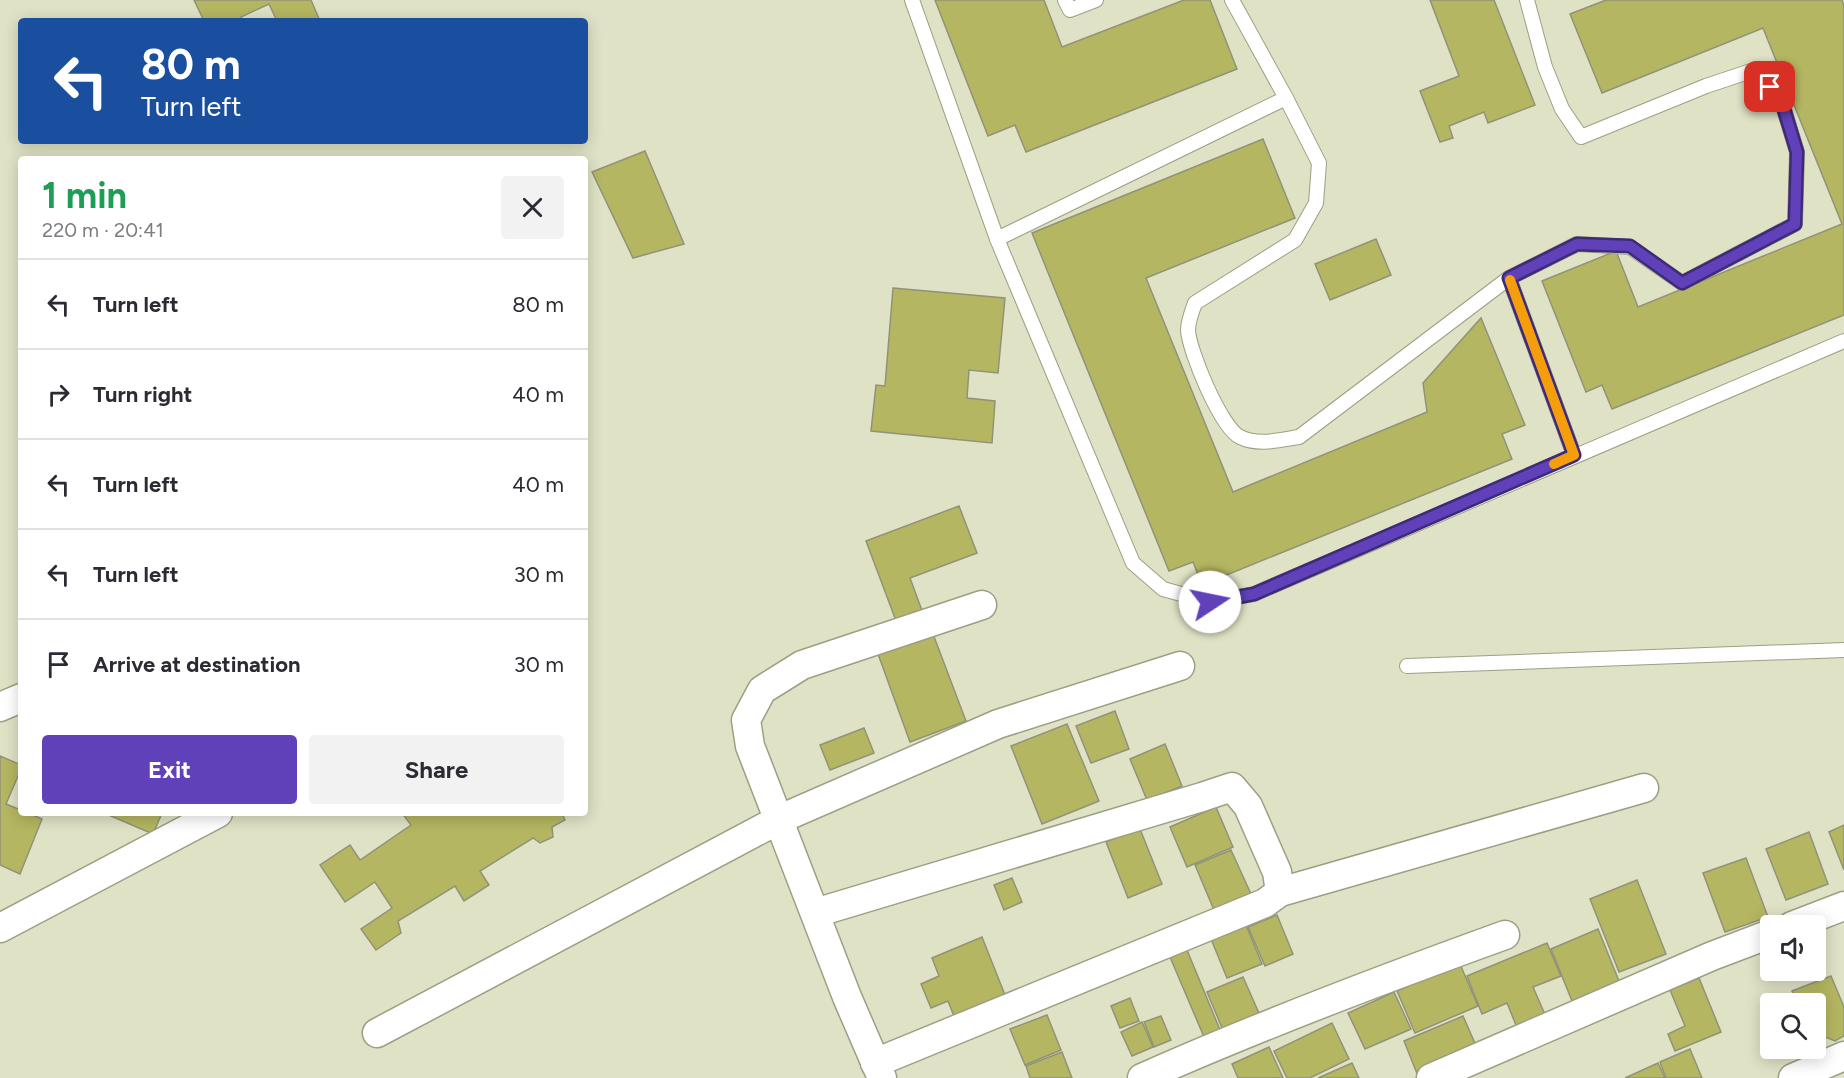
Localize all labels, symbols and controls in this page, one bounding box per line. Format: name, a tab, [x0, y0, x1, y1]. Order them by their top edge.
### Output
text: 80 m	[141, 39, 241, 90]
icon: left	[42, 42, 120, 120]
pin	[1744, 61, 1795, 112]
icon: arrive	[1753, 70, 1786, 103]
text: Turn left	[141, 90, 241, 123]
text: 1 min	[42, 174, 127, 217]
button: close	[501, 176, 564, 239]
text: 220 m · 20:41	[42, 218, 164, 242]
icon: left	[42, 288, 75, 321]
text: Turn left	[93, 291, 179, 318]
text: 80 m	[512, 291, 564, 318]
icon: right	[42, 378, 75, 411]
text: Turn right	[93, 381, 192, 408]
text: 40 m	[512, 381, 564, 408]
icon: left	[42, 468, 75, 501]
text: Turn left	[93, 471, 179, 498]
text: 40 m	[512, 471, 564, 498]
icon: left	[42, 558, 75, 591]
text: Turn left	[93, 561, 179, 588]
text: 30 m	[514, 561, 564, 588]
position arrow	[1178, 570, 1242, 634]
icon: arrive	[42, 648, 75, 681]
text: Arrive at destination	[93, 651, 301, 678]
text: 30 m	[514, 651, 564, 678]
button: Exit	[42, 735, 297, 804]
button: Share	[309, 735, 564, 804]
map controls	[1760, 915, 1826, 1059]
button: sound	[1760, 915, 1826, 981]
button: search	[1760, 993, 1826, 1059]

